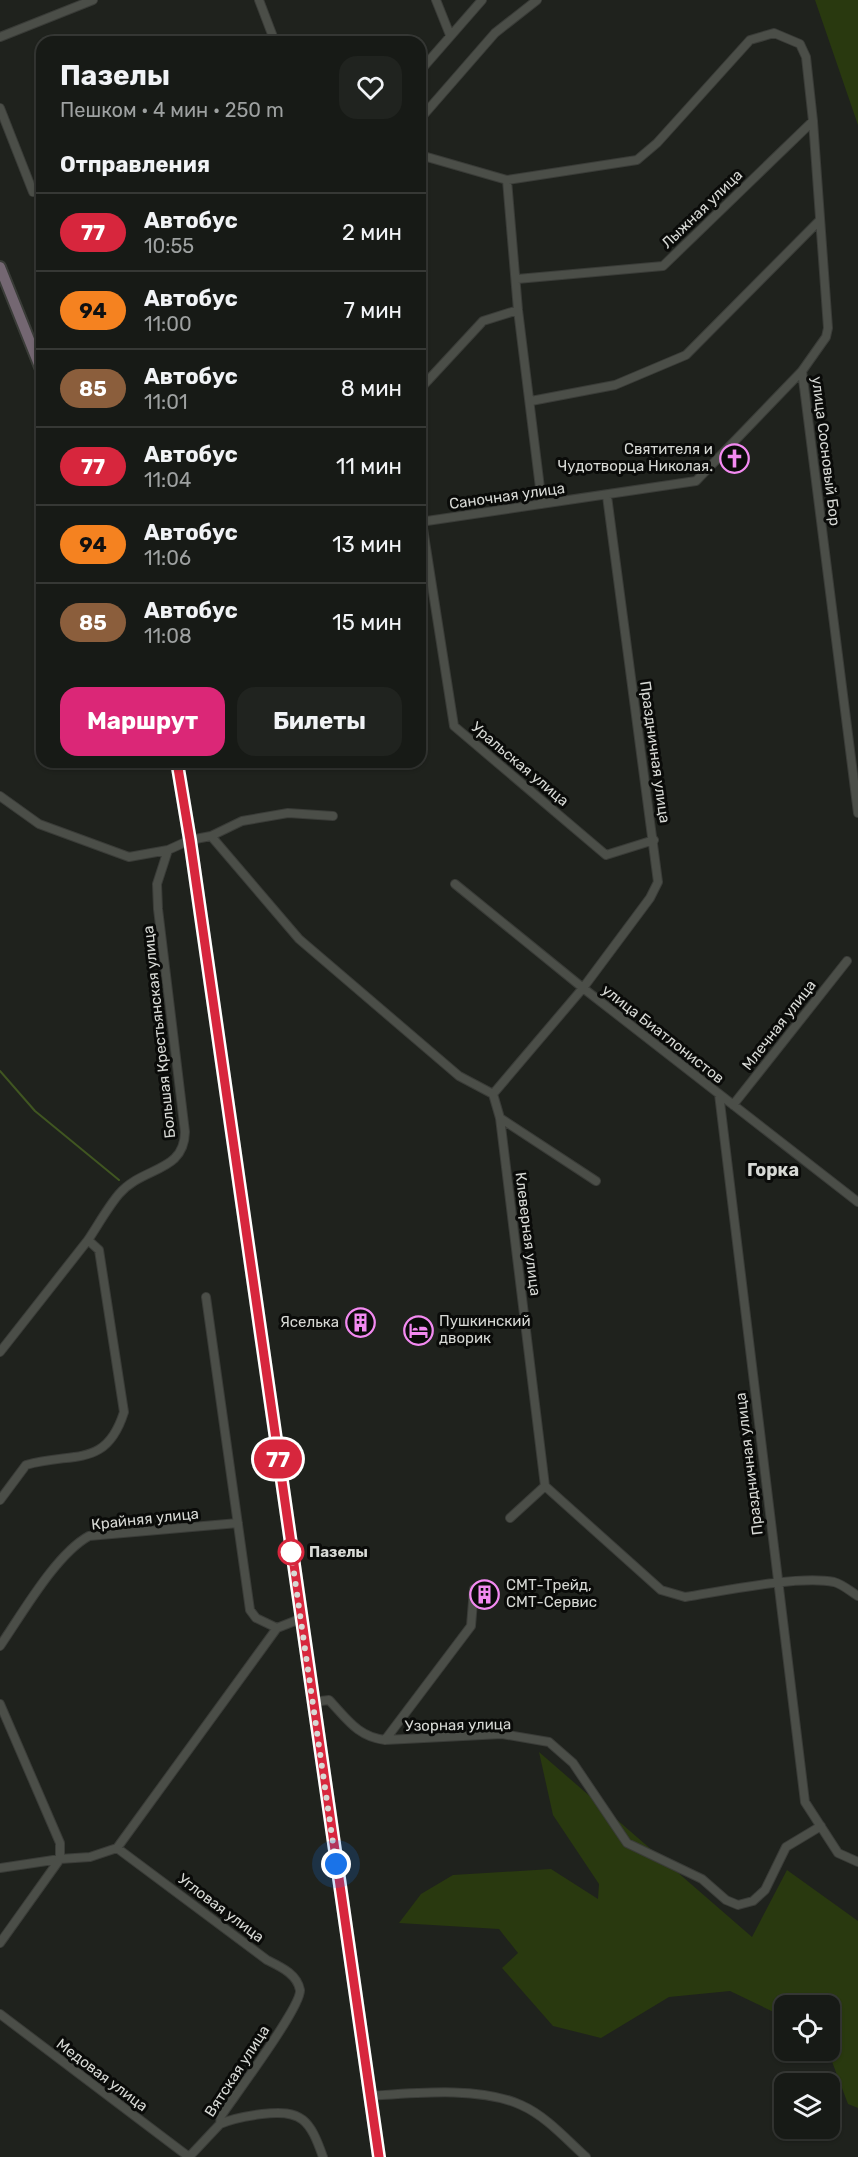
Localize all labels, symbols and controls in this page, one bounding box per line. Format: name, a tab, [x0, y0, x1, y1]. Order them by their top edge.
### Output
button: heart	[339, 56, 402, 119]
text: Пазелы	[60, 59, 170, 92]
text: Пешком · 4 мин · 250 m	[60, 98, 284, 122]
text: Отправления	[60, 151, 210, 178]
street label: Лыжная улица	[658, 166, 746, 252]
text: Автобус	[144, 207, 238, 234]
text: 2 мин	[342, 219, 402, 246]
text: 77	[81, 220, 105, 245]
text: 10:55	[144, 234, 194, 258]
text: Автобус	[144, 285, 238, 312]
text: 7 мин	[344, 297, 402, 324]
text: 94	[79, 298, 107, 323]
text: 11:00	[144, 312, 192, 336]
text: Автобус	[144, 363, 238, 390]
text: 8 мин	[341, 375, 402, 402]
street label: улица Сосновый Бор	[808, 375, 844, 527]
text: 85	[79, 376, 107, 401]
text: 11:01	[144, 390, 188, 414]
place label: Святителя и Чудотворца Николая.	[558, 440, 713, 475]
text: Автобус	[144, 441, 238, 468]
church icon: Святителя и Чудотворца Николая.	[718, 442, 750, 474]
text: 11 мин	[336, 453, 402, 480]
text: 77	[81, 454, 105, 479]
text: 11:04	[144, 468, 191, 492]
street label: Саночная улица	[448, 479, 566, 513]
text: Автобус	[144, 519, 238, 546]
text: 13 мин	[332, 531, 402, 558]
text: 94	[79, 532, 107, 557]
text: 11:06	[144, 546, 191, 570]
text: Автобус	[144, 597, 238, 624]
text: 15 мин	[332, 609, 402, 636]
text: 85	[79, 610, 107, 635]
text: 11:08	[144, 624, 192, 648]
street label: Праздничная улица	[636, 680, 674, 824]
button: Маршрут	[60, 687, 225, 756]
button: Билеты	[237, 687, 402, 756]
street label: Уральская улица	[468, 718, 572, 810]
street label: Большая Крестьянская улица	[139, 925, 179, 1139]
street label: Млечная улица	[738, 976, 820, 1074]
street label: улица Биатлонистов	[598, 981, 728, 1087]
district label: Горка	[747, 1159, 799, 1181]
street label: Клеверная улица	[511, 1171, 545, 1297]
building icon: Яселька	[344, 1306, 376, 1338]
place label: Пушкинский дворик	[439, 1312, 531, 1347]
place label: Яселька	[280, 1313, 339, 1331]
hotel icon: Пушкинский дворик	[402, 1314, 434, 1346]
street label: Праздничная улица	[731, 1392, 767, 1536]
line badge: 77	[251, 1440, 305, 1478]
text: 77	[266, 1447, 290, 1472]
street label: Крайняя улица	[90, 1504, 200, 1534]
marker: Пазелы	[278, 1539, 304, 1565]
place label: Пазелы	[309, 1543, 368, 1561]
place label: СМТ-Трейд, СМТ-Сервис	[506, 1576, 597, 1611]
building icon: СМТ-Трейд, СМТ-Сервис	[469, 1578, 501, 1610]
street label: Узорная улица	[405, 1715, 511, 1735]
your location	[321, 1849, 351, 1879]
street label: Угловая улица	[174, 1870, 268, 1946]
map controls	[774, 1995, 840, 2139]
button: locate	[774, 1995, 840, 2061]
street label: Вятская улица	[201, 2022, 273, 2120]
street label: Медовая улица	[53, 2035, 151, 2115]
button: layers	[774, 2073, 840, 2139]

